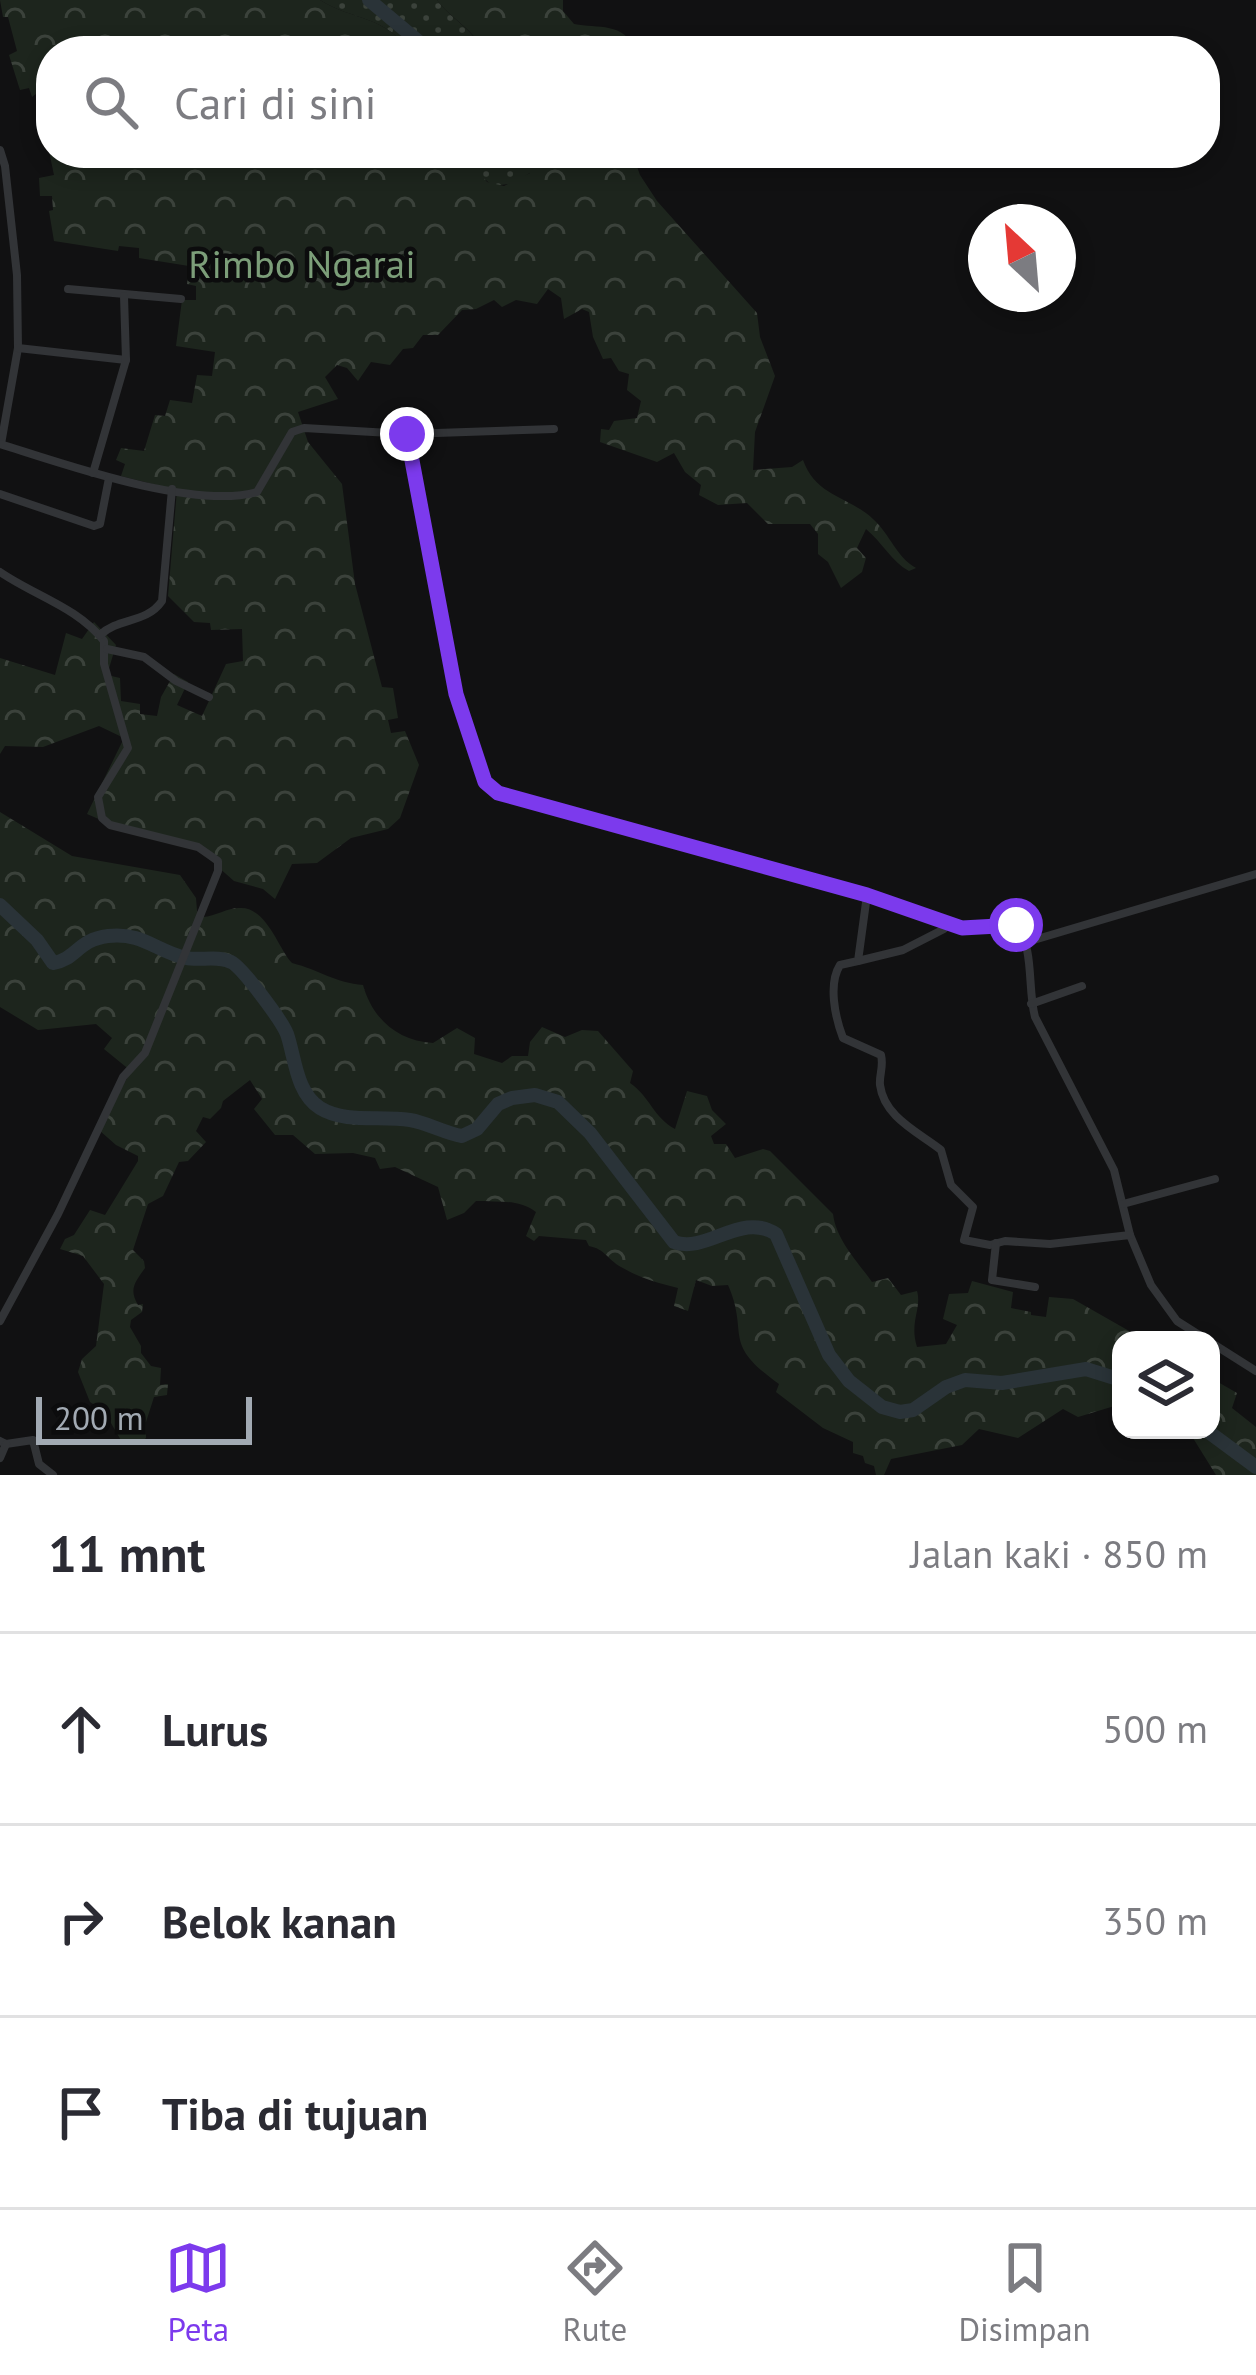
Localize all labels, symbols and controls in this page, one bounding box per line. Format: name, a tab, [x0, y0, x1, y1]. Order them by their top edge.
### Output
search box	[36, 36, 1220, 168]
icon: search	[78, 69, 144, 135]
text: Cari di sini	[174, 73, 377, 131]
north arrow	[968, 204, 1076, 312]
park label: Rimbo Ngarai	[188, 238, 416, 289]
route end	[380, 407, 434, 461]
route start	[989, 898, 1043, 952]
map controls	[1112, 1331, 1220, 1439]
button: layers	[1112, 1331, 1220, 1439]
scale bar	[36, 1391, 252, 1444]
text: 200 m	[54, 1396, 144, 1439]
text: 11 mnt	[48, 1520, 205, 1586]
text: Jalan kaki · 850 m	[911, 1528, 1208, 1579]
icon: ahead	[48, 1696, 114, 1762]
text: Lurus	[162, 1700, 268, 1758]
text: 500 m	[1102, 1703, 1208, 1754]
icon: right	[48, 1888, 114, 1954]
text: Belok kanan	[162, 1892, 397, 1950]
text: 350 m	[1102, 1895, 1208, 1946]
icon: arrive	[48, 2080, 114, 2146]
text: Tiba di tujuan	[162, 2084, 428, 2142]
tab: Peta	[165, 2235, 231, 2350]
tab: Rute	[562, 2235, 628, 2350]
tab: Disimpan	[958, 2235, 1091, 2350]

